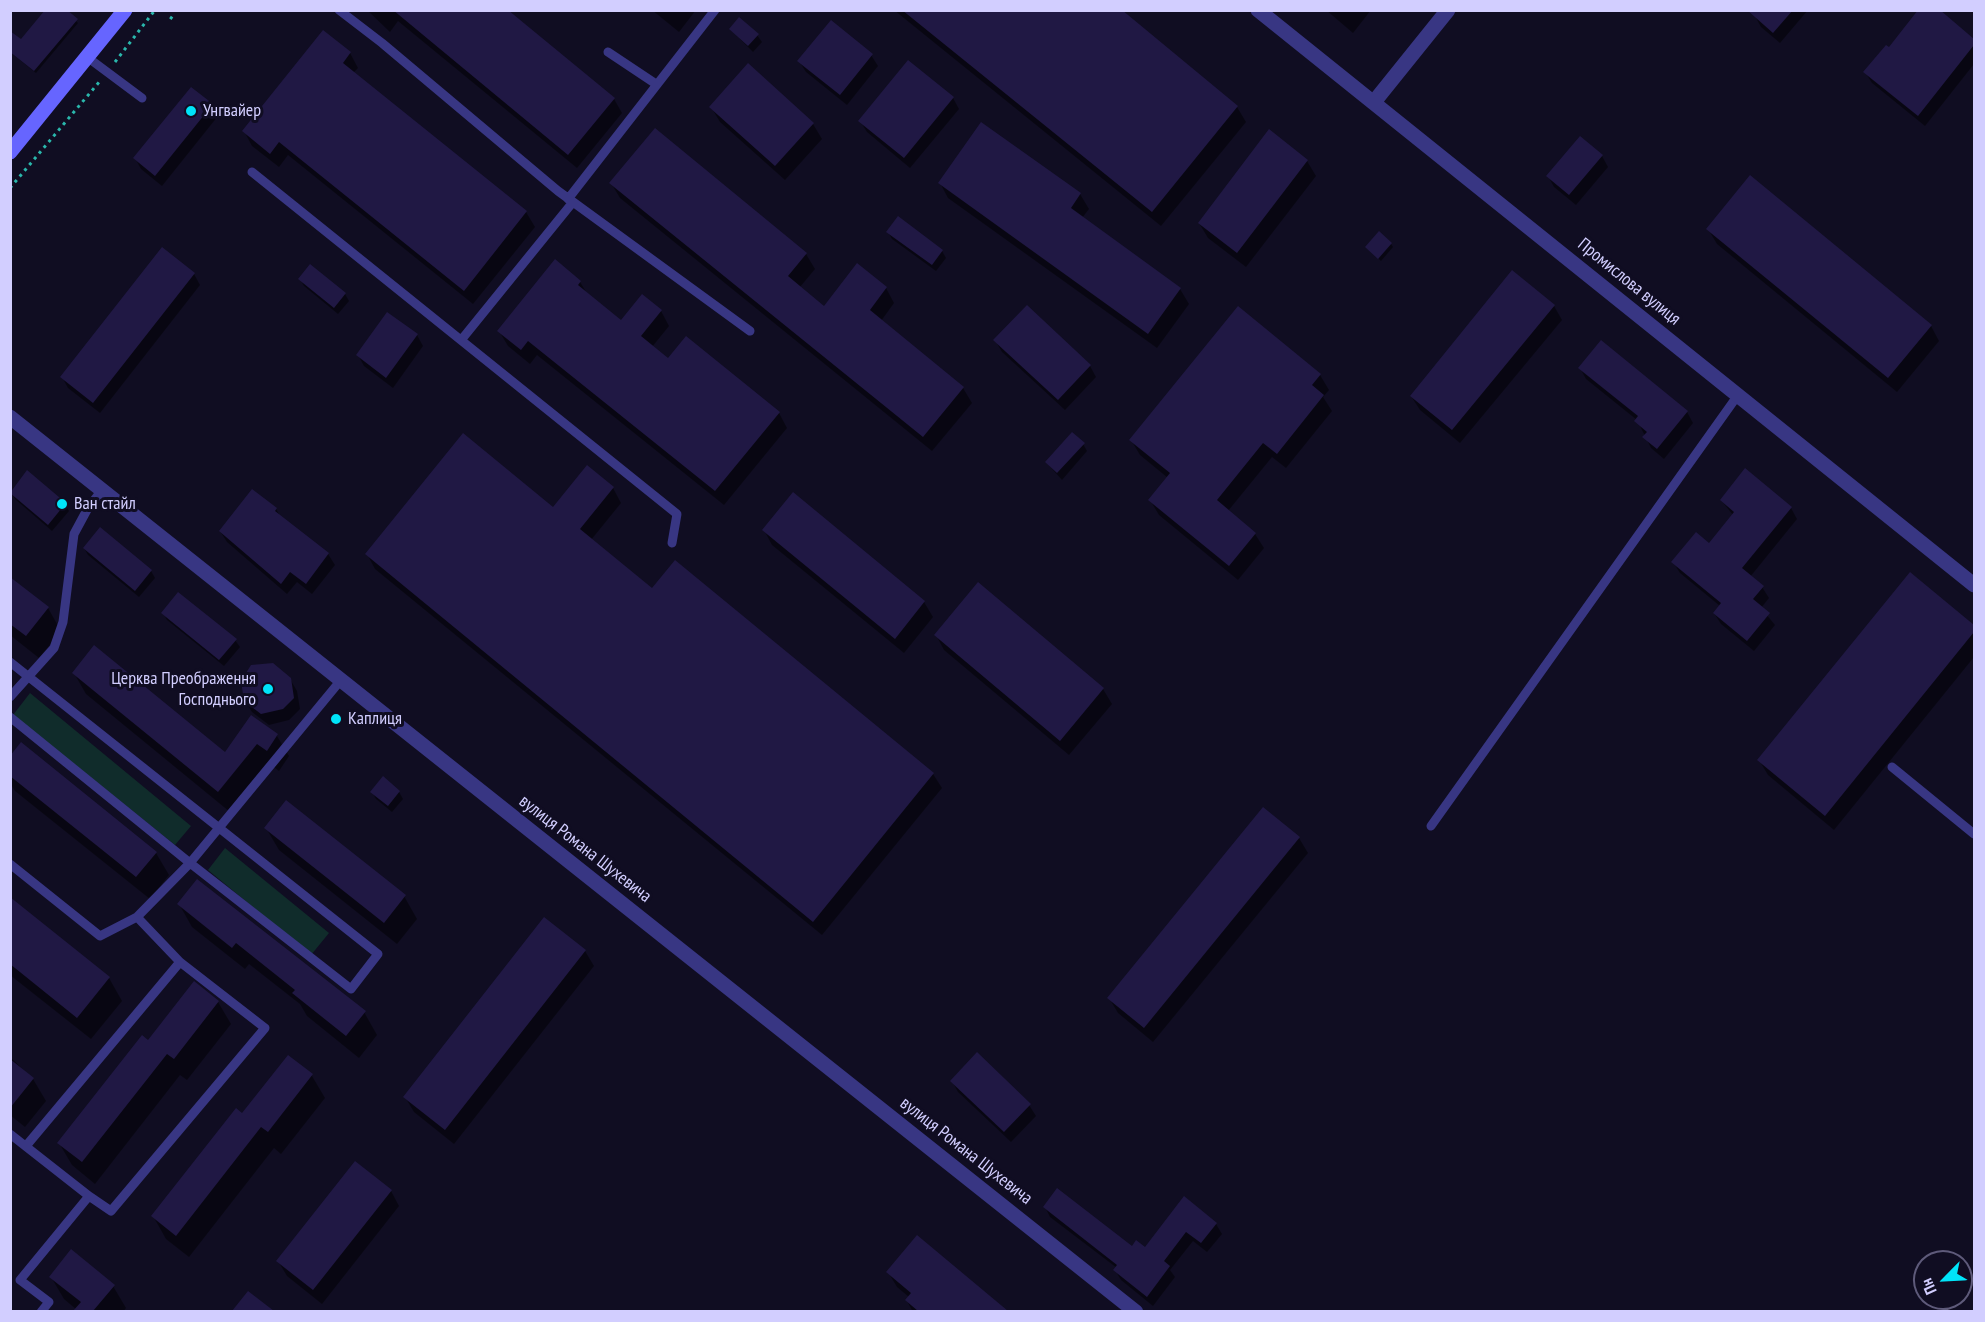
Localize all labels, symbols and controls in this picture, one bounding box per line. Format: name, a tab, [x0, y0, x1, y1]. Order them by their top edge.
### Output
place label: Унгвайер	[203, 100, 261, 122]
marker: Унгвайер	[184, 104, 198, 118]
street label: Промислова вулиця	[1573, 234, 1685, 330]
place label: Ван стайл	[74, 493, 136, 515]
marker: Ван стайл	[55, 497, 69, 511]
place label: Церква Преображення Господнього	[111, 668, 256, 710]
marker: Церква Преображення Господнього	[261, 682, 275, 696]
place label: Каплиця	[348, 708, 402, 730]
marker: Каплиця	[329, 712, 343, 726]
street label: вулиця Романа Шухевича	[515, 791, 655, 907]
street label: вулиця Романа Шухевича	[896, 1093, 1036, 1209]
north arrow	[1913, 1250, 1973, 1310]
text: Пн	[1916, 1275, 1941, 1298]

